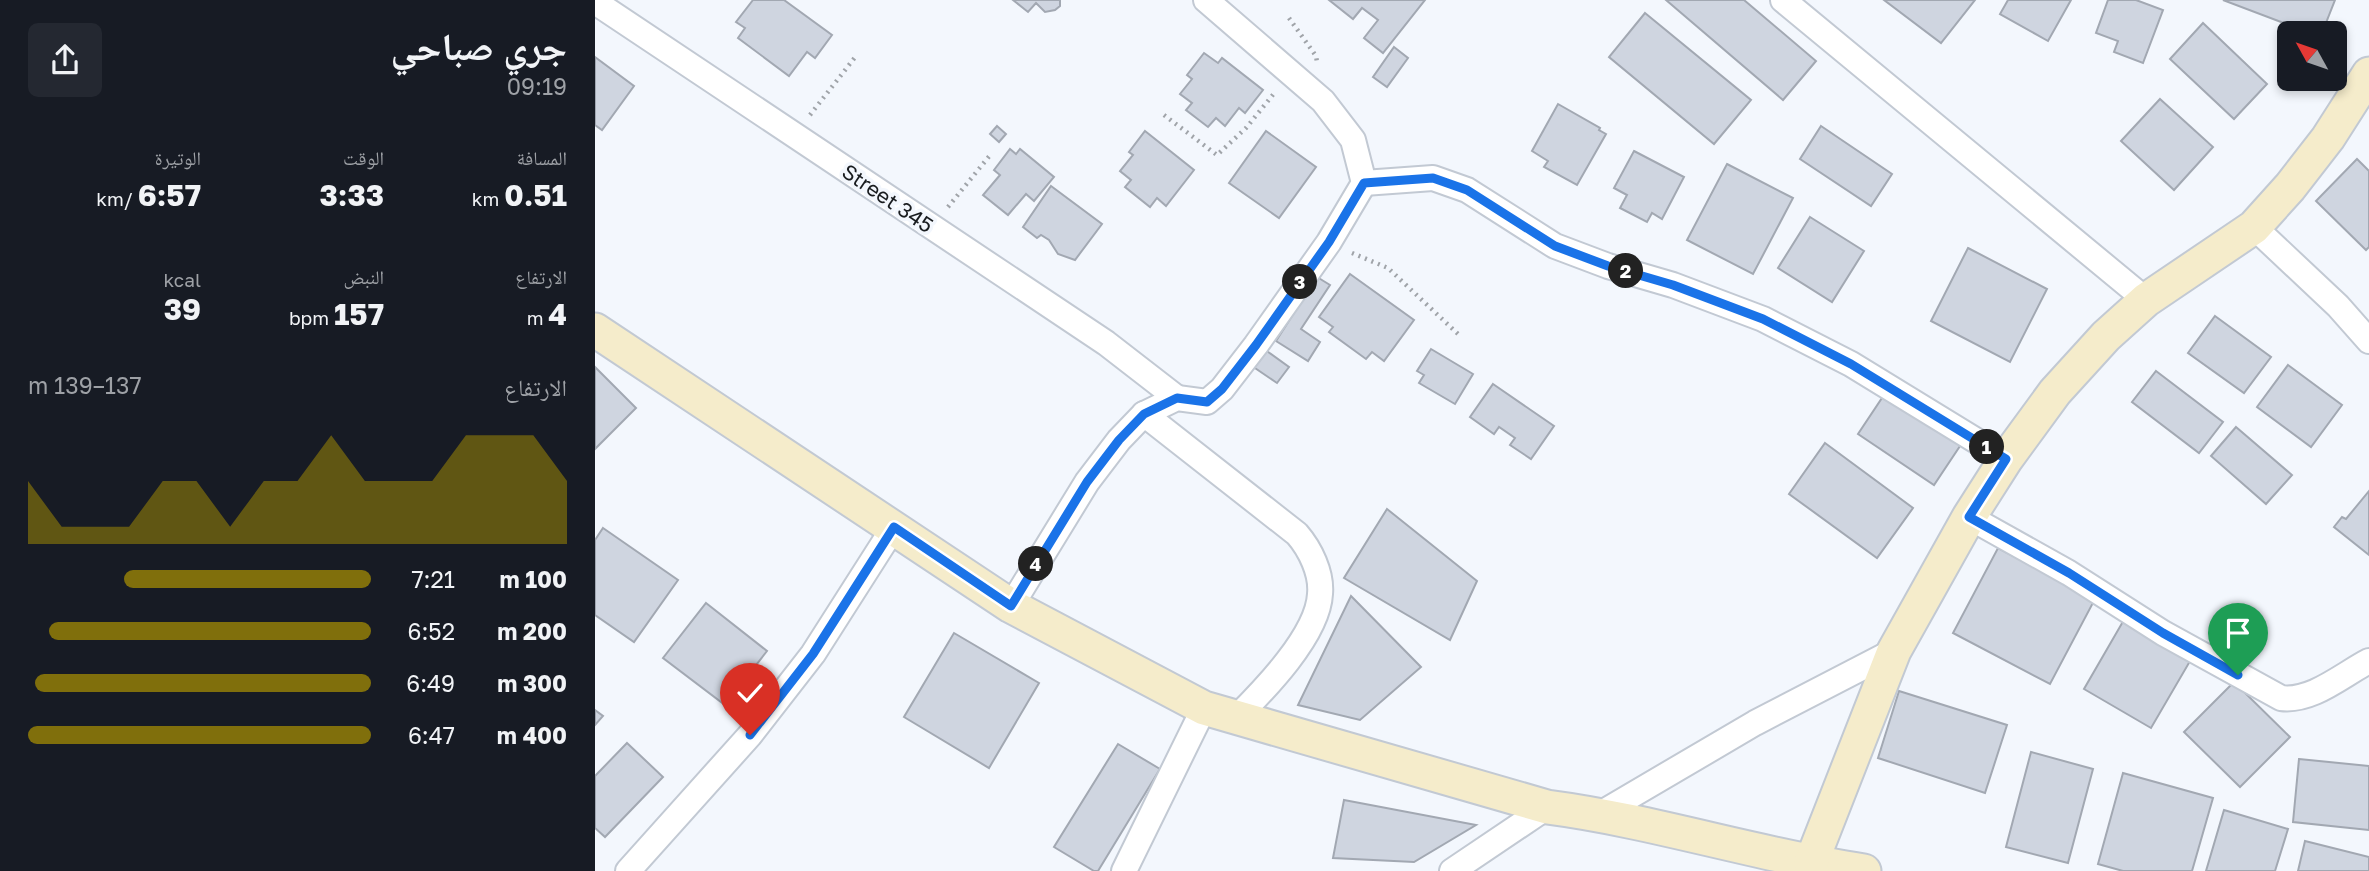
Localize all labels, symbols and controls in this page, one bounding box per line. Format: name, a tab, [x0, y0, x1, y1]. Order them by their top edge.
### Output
north arrow	[2277, 21, 2347, 91]
map controls	[2277, 21, 2347, 91]
button: share	[28, 23, 102, 97]
text: جري صباحي	[391, 23, 567, 68]
text: 09:19	[507, 72, 567, 100]
text: الوتيرة	[155, 146, 201, 169]
text: الوقت	[343, 146, 384, 169]
text: المسافة	[517, 146, 567, 169]
street label: Street 345	[837, 158, 939, 238]
text: 6:57	[138, 177, 201, 213]
text: 3:33	[320, 177, 384, 213]
text: 0.51	[504, 177, 567, 213]
text: /km	[96, 187, 138, 210]
text: km	[472, 187, 504, 210]
pin: 2	[1609, 254, 1643, 288]
text: 2	[1620, 259, 1631, 282]
pin: 3	[1283, 264, 1317, 300]
text: النبض	[343, 265, 384, 288]
text: الارتفاع	[515, 265, 567, 288]
text: kcal	[163, 268, 201, 291]
text: 3	[1294, 270, 1305, 293]
text: 39	[164, 291, 201, 327]
text: 157	[334, 296, 384, 332]
text: 4	[548, 296, 567, 332]
text: bpm	[289, 306, 334, 329]
text: m	[527, 306, 548, 329]
text: 137–139 m	[28, 371, 142, 399]
text: الارتفاع	[504, 373, 567, 401]
pin: 1	[1969, 430, 2005, 464]
text: 1	[1982, 435, 1991, 458]
pin: 4	[1019, 546, 1053, 582]
text: 4	[1030, 552, 1041, 575]
text: 7:21	[411, 565, 455, 593]
text: 100 m	[499, 565, 567, 593]
pin	[2208, 603, 2268, 675]
icon: arrive	[2219, 614, 2257, 652]
text: 6:52	[408, 617, 455, 645]
text: 200 m	[497, 617, 567, 645]
pin	[720, 663, 780, 735]
text: 6:49	[406, 669, 455, 697]
text: 300 m	[497, 669, 567, 697]
icon: check	[731, 674, 769, 712]
text: 6:47	[408, 721, 455, 749]
text: 400 m	[497, 721, 567, 749]

